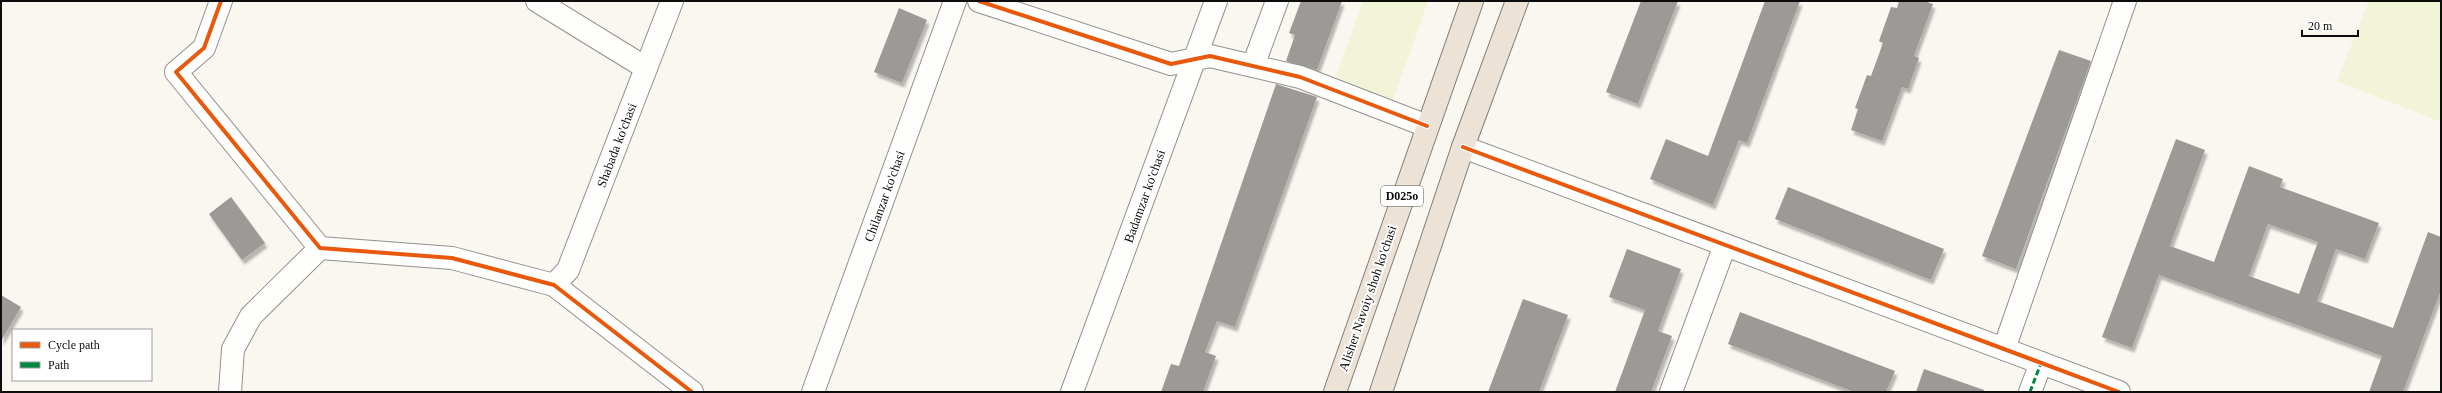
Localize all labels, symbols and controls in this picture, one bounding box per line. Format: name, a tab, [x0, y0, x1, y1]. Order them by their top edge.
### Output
scale bar	[2302, 12, 2358, 38]
text: 20 m	[2308, 19, 2333, 33]
street label: Shabada ko'chasi	[593, 100, 640, 190]
street label: Badamzar ko'chasi	[1121, 147, 1168, 245]
street label: Chilanzar ko'chasi	[861, 148, 908, 244]
road number: D025o	[1381, 186, 1423, 206]
street label: Alisher Navoiy shoh ko'chasi	[1335, 223, 1400, 373]
legend	[12, 329, 152, 381]
text: Cycle path	[48, 338, 100, 352]
text: Path	[48, 358, 69, 372]

